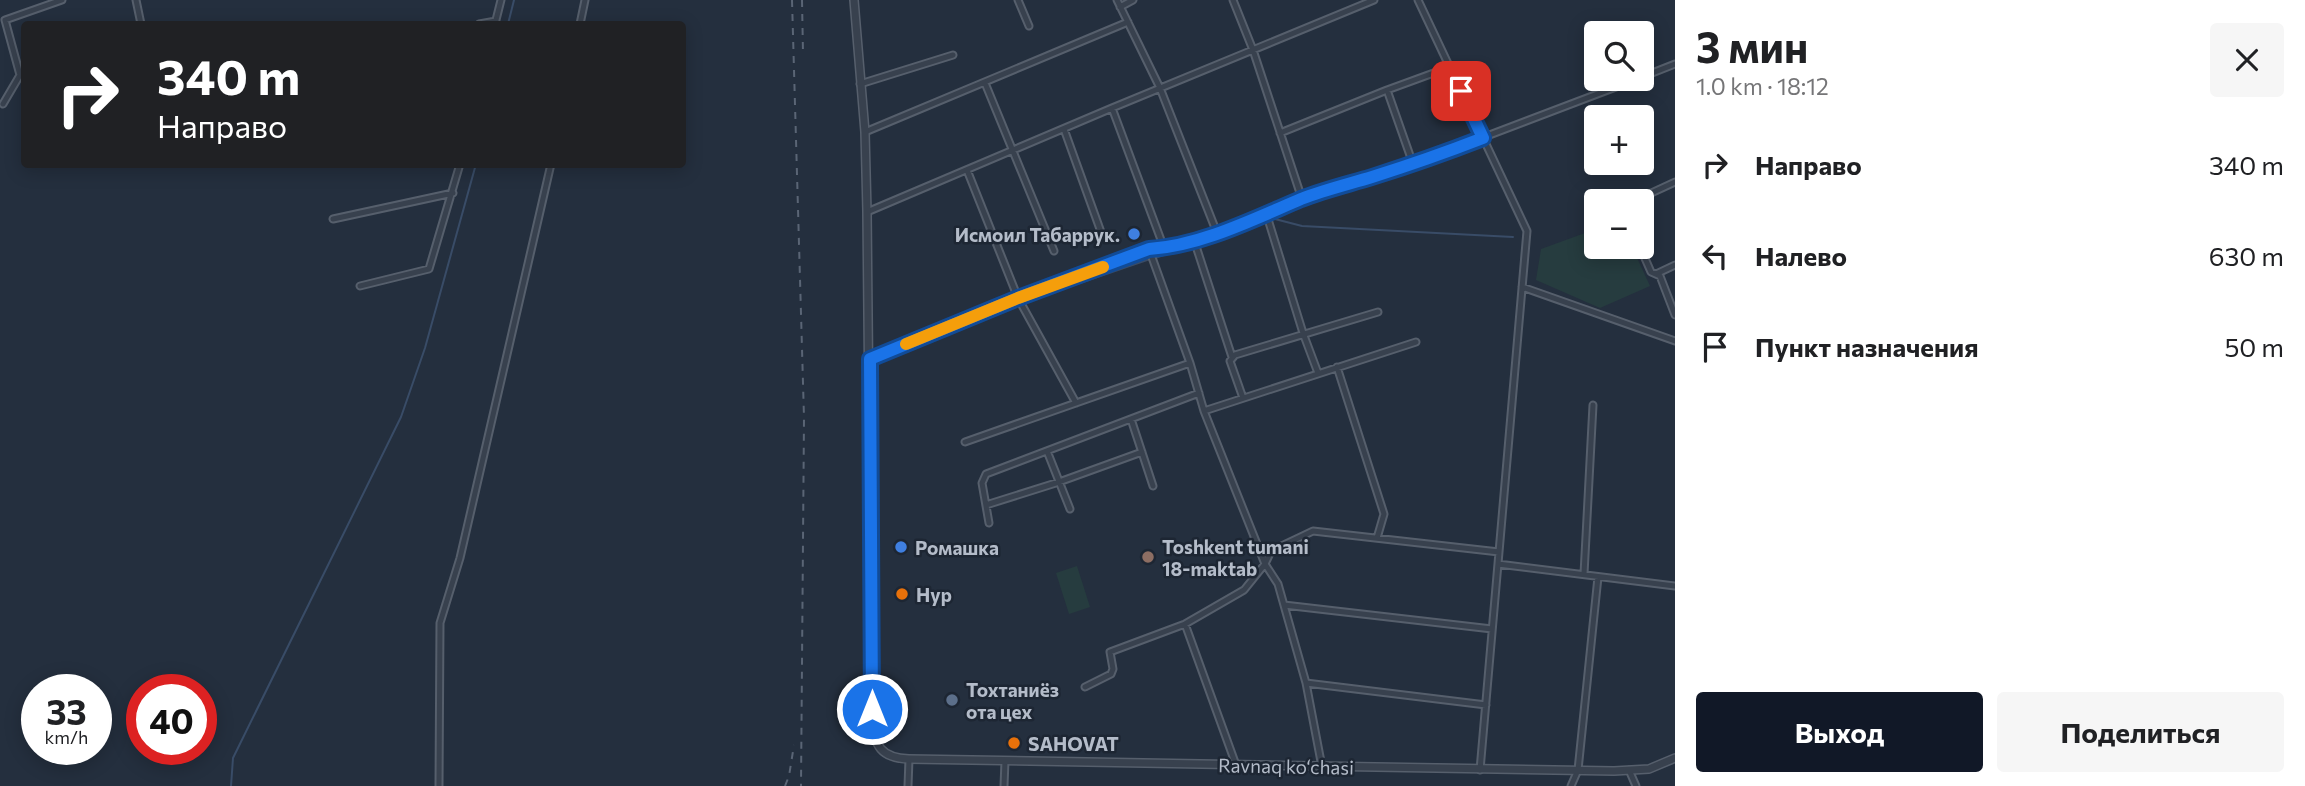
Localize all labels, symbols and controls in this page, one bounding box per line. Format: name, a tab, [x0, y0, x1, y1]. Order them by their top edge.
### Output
text: 3 мин	[1696, 20, 1808, 72]
map controls	[1584, 21, 1654, 259]
button: search	[1584, 21, 1654, 91]
button: close	[2210, 23, 2284, 97]
text: 340 m	[157, 45, 300, 105]
icon: right	[42, 49, 133, 140]
pin	[1431, 61, 1491, 121]
icon: arrive	[1442, 72, 1480, 110]
text: 1.0 km · 18:12	[1696, 72, 1829, 100]
text: Направо	[157, 105, 287, 145]
button: +	[1584, 105, 1654, 175]
icon: right	[1696, 146, 1734, 184]
text: Направо	[1755, 149, 1862, 180]
text: 340 m	[2209, 149, 2284, 180]
button: −	[1584, 189, 1654, 259]
place label: Исмоил Табаррук.	[955, 223, 1120, 246]
marker: Исмоил Табаррук.	[1126, 226, 1142, 242]
icon: left	[1696, 237, 1734, 275]
text: Налево	[1755, 240, 1847, 271]
text: 630 m	[2209, 240, 2284, 271]
icon: arrive	[1696, 328, 1734, 366]
text: Пункт назначения	[1755, 331, 1979, 362]
text: 50 m	[2224, 331, 2284, 362]
place label: Toshkent tumani 18-maktab	[1162, 535, 1309, 580]
place label: Ромашка	[915, 536, 999, 559]
marker: Ромашка	[893, 539, 909, 555]
marker: Toshkent tumani 18-maktab	[1140, 549, 1156, 565]
place label: Нур	[916, 583, 952, 606]
marker: Нур	[894, 586, 910, 602]
position arrow	[835, 672, 909, 746]
speed limit sign: 40	[126, 674, 217, 765]
place label: Тохтаниёз ота цех	[966, 678, 1059, 723]
text: 33	[46, 689, 87, 732]
marker: Тохтаниёз ота цех	[944, 692, 960, 708]
button: Выход	[1696, 692, 1983, 772]
button: Поделиться	[1997, 692, 2284, 772]
text: km/h	[45, 726, 88, 748]
place label: SAHOVAT	[1028, 732, 1119, 755]
marker: SAHOVAT	[1006, 735, 1022, 751]
street label: Ravnaq ko‘chasi	[1218, 753, 1354, 779]

